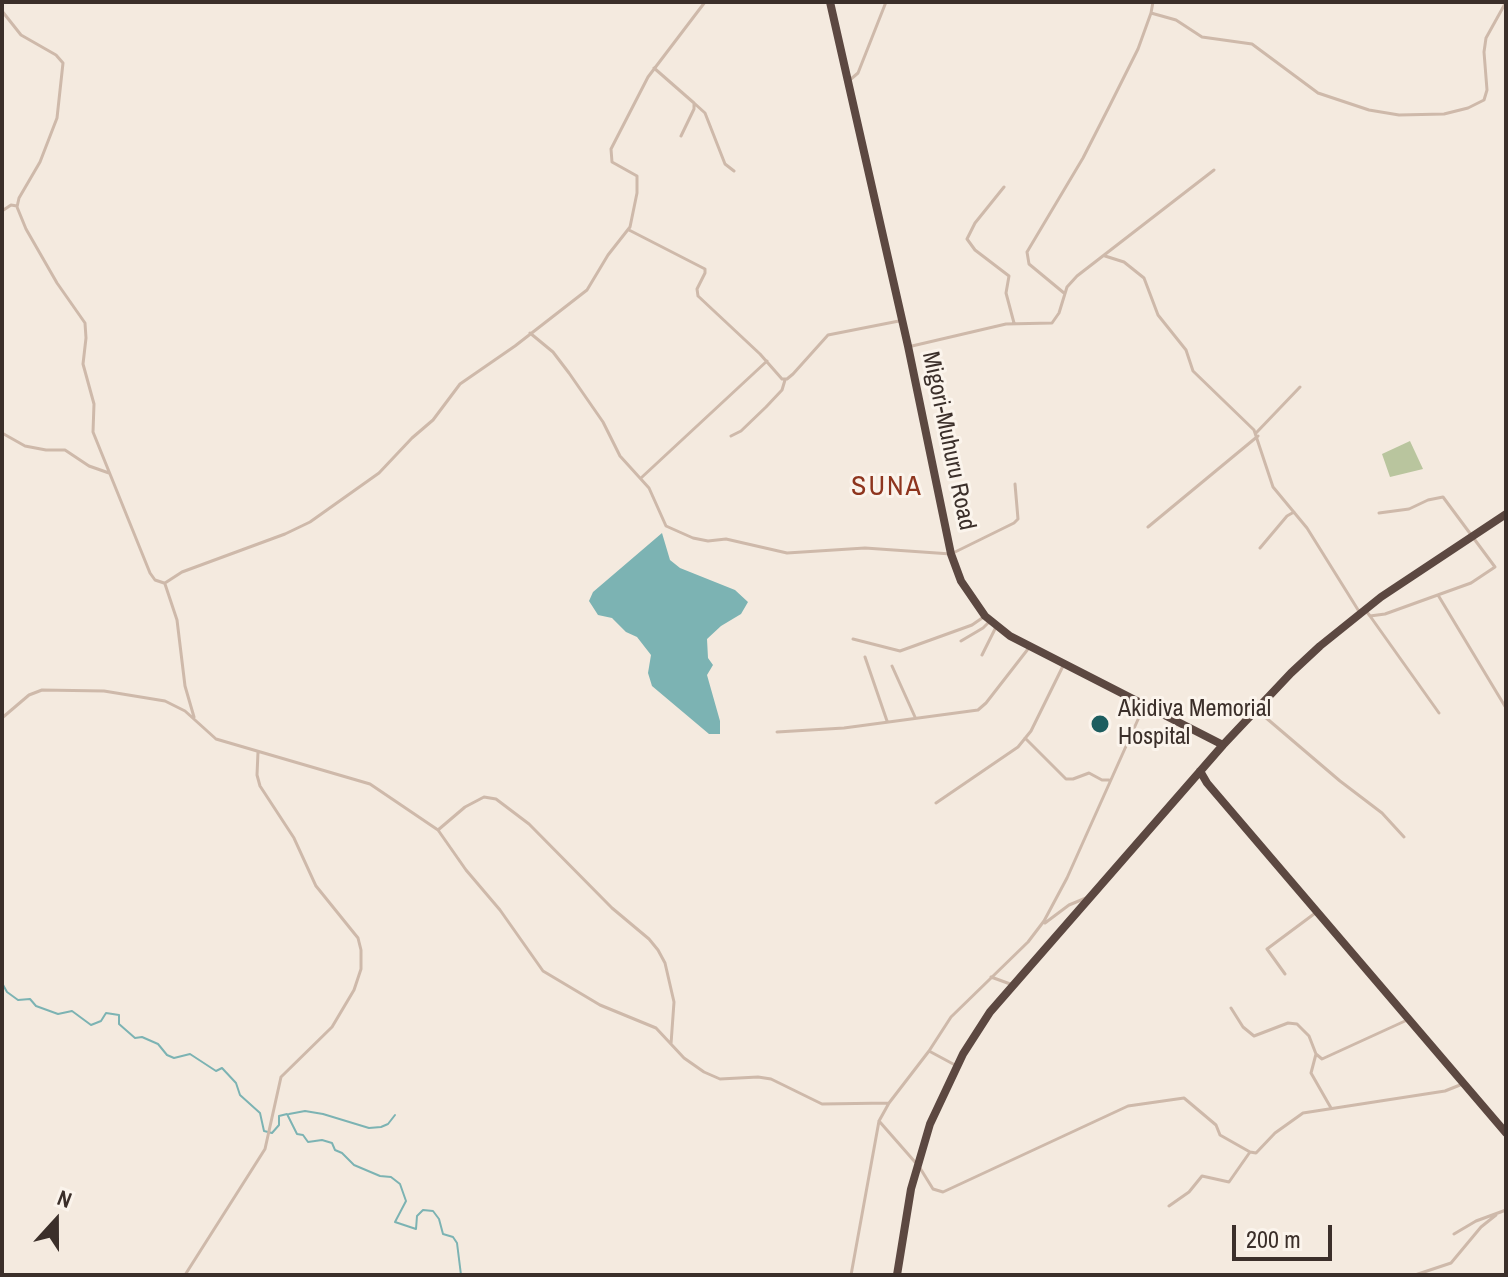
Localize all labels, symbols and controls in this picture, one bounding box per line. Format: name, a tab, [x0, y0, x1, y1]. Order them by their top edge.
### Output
street label: Migori-Muhuru Road	[915, 349, 981, 533]
district label: SUNA	[851, 470, 923, 504]
place label: Akidiva Memorial Hospital	[1118, 696, 1271, 752]
marker: Akidiva Memorial Hospital	[1089, 713, 1111, 735]
north arrow	[16, 1181, 96, 1261]
text: N	[53, 1182, 76, 1215]
scale bar	[1236, 1209, 1336, 1259]
text: 200 m	[1246, 1223, 1301, 1255]

